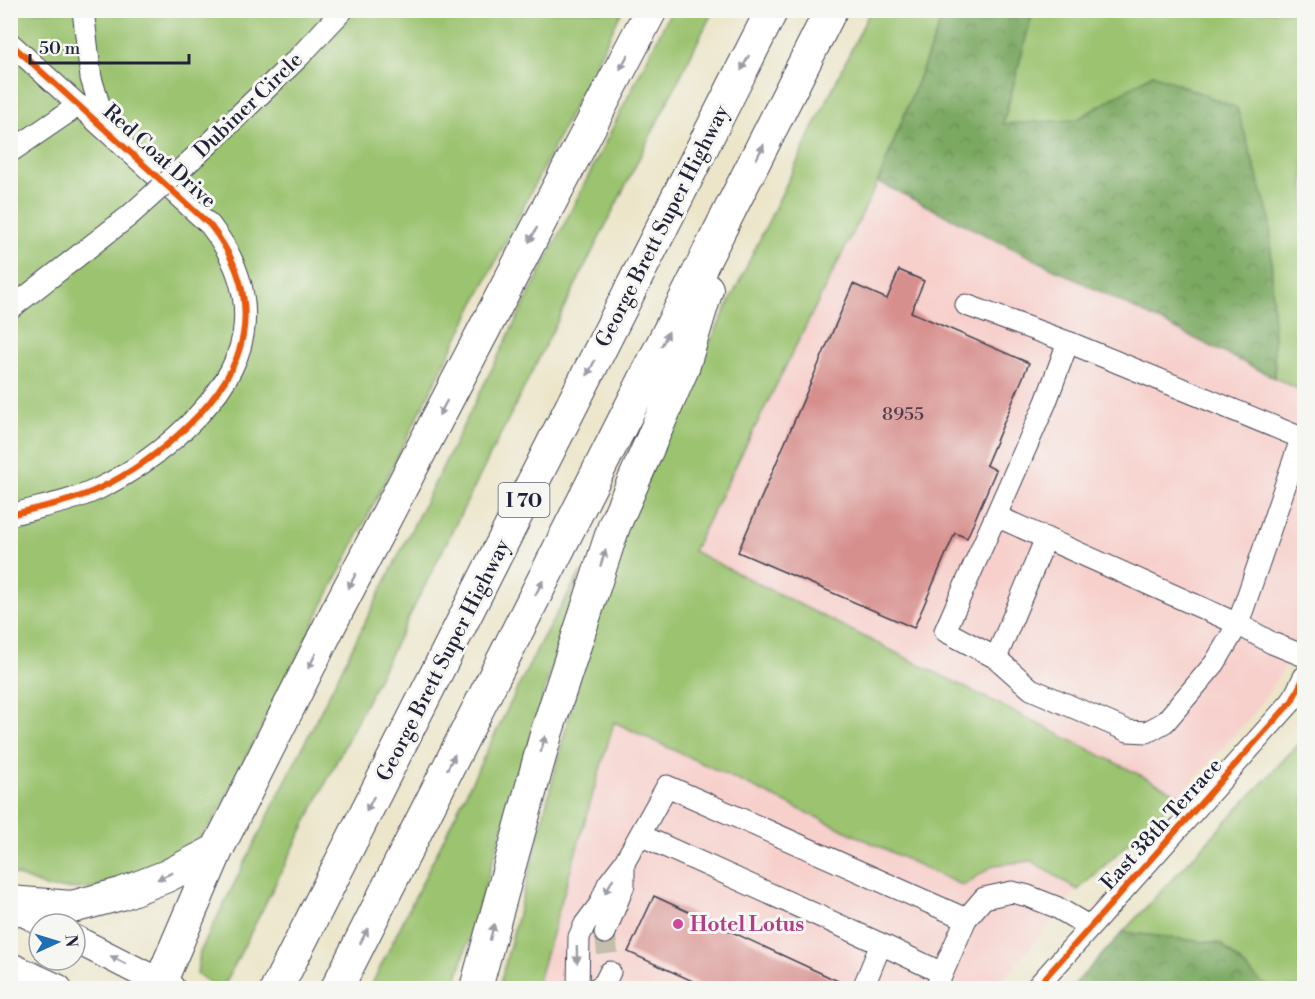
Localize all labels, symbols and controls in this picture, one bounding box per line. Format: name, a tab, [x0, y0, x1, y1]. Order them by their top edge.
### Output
scale bar	[30, 27, 189, 65]
text: 50 m	[39, 37, 81, 60]
street label: Dubiner Circle	[189, 47, 308, 164]
one-way arrow	[619, 54, 628, 71]
one-way arrow	[740, 54, 750, 71]
street label: Red Coat Drive	[97, 99, 221, 214]
street label: George Brett Super Highway	[590, 100, 736, 352]
one-way arrow	[755, 144, 764, 161]
one-way arrow	[528, 227, 538, 244]
one-way arrow	[660, 331, 670, 348]
one-way arrow	[586, 360, 596, 377]
one-way arrow	[438, 400, 448, 417]
house number: 8955	[882, 403, 924, 426]
road number: I 70	[498, 483, 550, 517]
street label: George Brett Super Highway	[371, 534, 517, 786]
one-way arrow	[599, 549, 608, 567]
one-way arrow	[348, 572, 357, 589]
one-way arrow	[535, 580, 544, 597]
one-way arrow	[307, 653, 316, 670]
one-way arrow	[539, 735, 548, 753]
street label: East 38th Terrace	[1096, 753, 1228, 896]
one-way arrow	[447, 754, 456, 771]
one-way arrow	[366, 796, 375, 813]
one-way arrow	[156, 871, 174, 881]
one-way arrow	[604, 878, 614, 895]
north arrow	[27, 912, 87, 972]
place label: Hotel Lotus	[690, 912, 804, 938]
marker: Hotel Lotus	[671, 917, 685, 931]
one-way arrow	[487, 923, 497, 941]
one-way arrow	[359, 928, 368, 945]
text: N	[61, 934, 81, 948]
one-way arrow	[573, 946, 582, 965]
one-way arrow	[109, 956, 127, 966]

